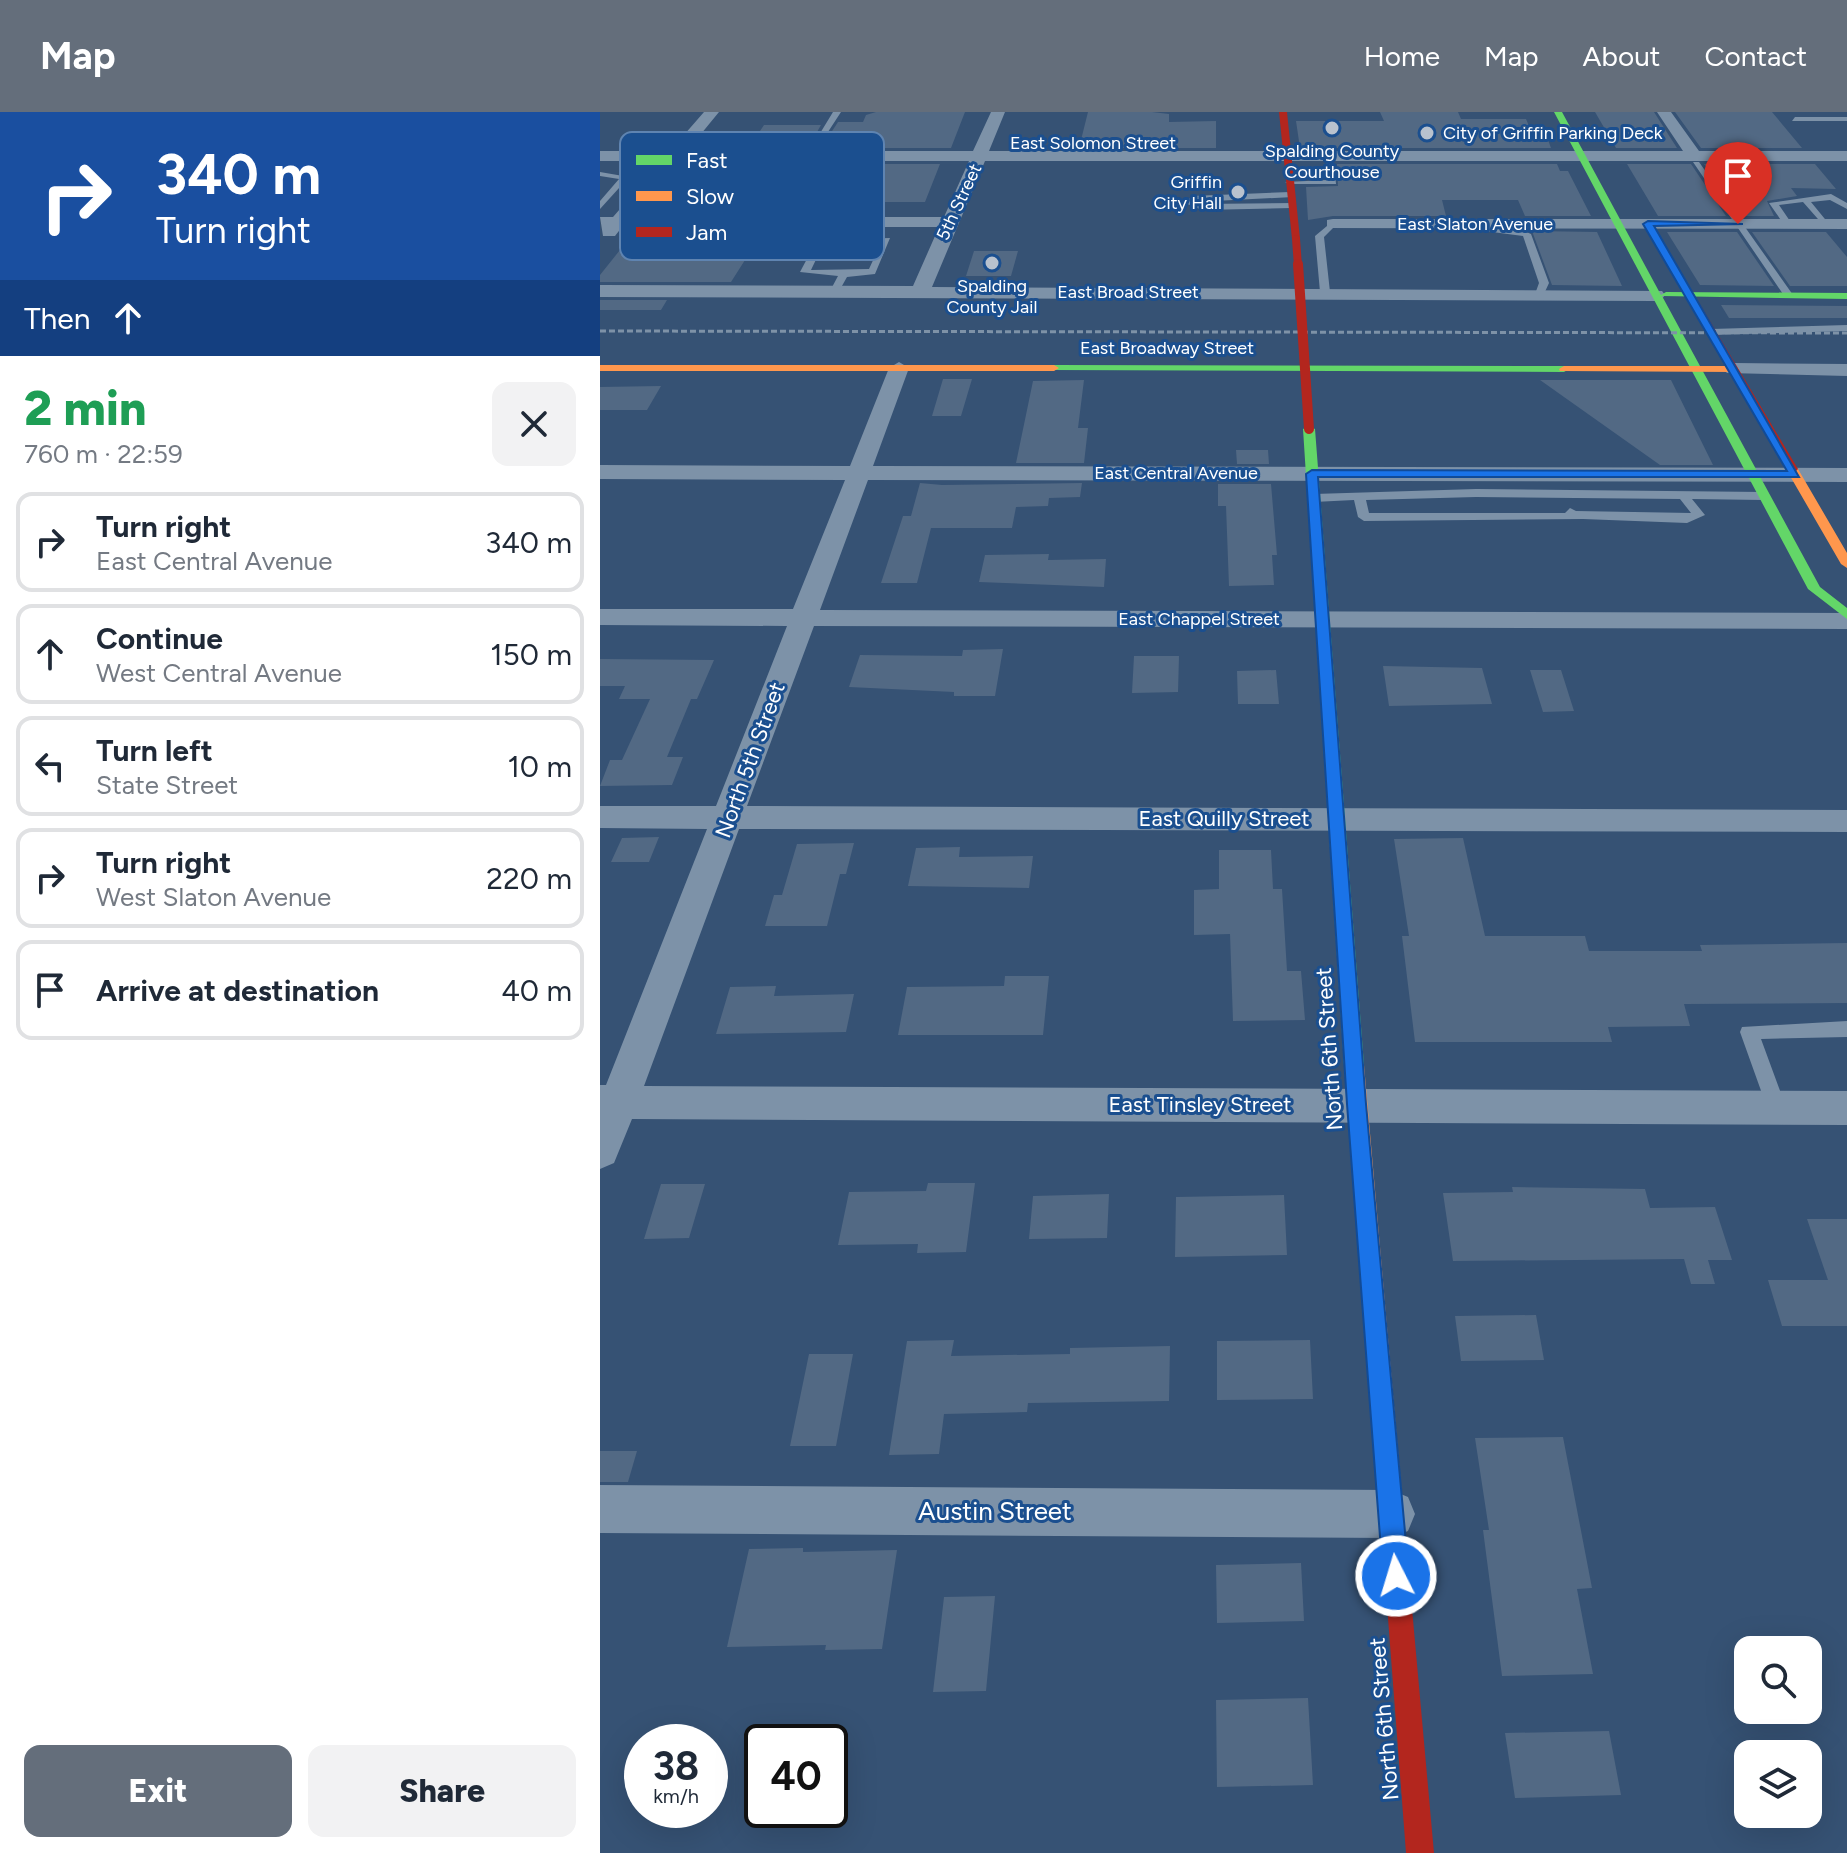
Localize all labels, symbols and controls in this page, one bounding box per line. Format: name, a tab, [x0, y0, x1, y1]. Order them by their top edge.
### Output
text: Map	[40, 33, 116, 79]
text: Home	[1364, 39, 1440, 73]
text: Map	[1484, 39, 1539, 73]
text: About	[1583, 39, 1660, 73]
text: Contact	[1704, 39, 1807, 73]
marker: Spalding County Courthouse	[1323, 119, 1341, 137]
place label: City of Griffin Parking Deck	[1443, 122, 1663, 144]
marker: City of Griffin Parking Deck	[1418, 124, 1436, 142]
legend	[620, 132, 884, 260]
street label: East Solomon Street	[1010, 132, 1176, 154]
place label: Spalding County Courthouse	[1265, 140, 1400, 183]
text: 340 m	[156, 141, 321, 208]
pin	[1704, 142, 1772, 224]
icon: right	[24, 144, 128, 248]
text: Fast	[686, 147, 728, 174]
icon: arrive	[1716, 154, 1760, 198]
street label: 5th Street	[932, 160, 986, 244]
place label: Griffin City Hall	[1154, 171, 1222, 214]
text: Slow	[686, 183, 735, 210]
marker: Griffin City Hall	[1229, 183, 1247, 201]
text: Turn right	[156, 209, 311, 252]
street label: East Slaton Avenue	[1397, 213, 1553, 235]
text: Jam	[686, 219, 727, 246]
marker: Spalding County Jail	[983, 254, 1001, 272]
place label: Spalding County Jail	[947, 275, 1037, 318]
street label: East Broad Street	[1057, 281, 1199, 303]
icon: ahead	[106, 296, 150, 340]
text: Then	[24, 300, 90, 337]
street label: East Broadway Street	[1080, 337, 1254, 359]
text: 2 min	[24, 379, 147, 437]
button: close	[492, 382, 576, 466]
text: 760 m · 22:59	[24, 438, 183, 470]
street label: East Central Avenue	[1094, 462, 1258, 484]
text: Turn right	[96, 508, 231, 545]
icon: right	[28, 520, 72, 564]
text: 340 m	[485, 524, 572, 561]
text: East Central Avenue	[96, 545, 332, 577]
street label: East Chappel Street	[1118, 608, 1280, 630]
text: Continue	[96, 620, 223, 657]
icon: ahead	[28, 632, 72, 676]
text: 150 m	[490, 636, 572, 673]
text: West Central Avenue	[96, 657, 342, 689]
street label: North 5th Street	[709, 679, 791, 841]
text: Turn left	[96, 732, 213, 769]
icon: left	[28, 744, 72, 788]
text: 10 m	[507, 748, 572, 785]
text: State Street	[96, 769, 238, 801]
street label: East Quilly Street	[1138, 805, 1310, 832]
text: Turn right	[96, 844, 231, 881]
icon: right	[28, 856, 72, 900]
text: 220 m	[486, 860, 572, 897]
text: West Slaton Avenue	[96, 881, 331, 913]
street label: North 6th Street	[1310, 967, 1348, 1131]
icon: arrive	[28, 968, 72, 1012]
text: Arrive at destination	[96, 972, 379, 1009]
text: 40 m	[501, 972, 572, 1009]
street label: East Tinsley Street	[1108, 1091, 1292, 1118]
street label: Austin Street	[918, 1495, 1072, 1527]
position arrow	[1354, 1534, 1438, 1618]
street label: North 6th Street	[1363, 1636, 1405, 1802]
map controls	[1734, 1636, 1822, 1828]
button: search	[1734, 1636, 1822, 1724]
speed limit sign: 40	[744, 1724, 848, 1828]
button: layers	[1734, 1740, 1822, 1828]
text: 38	[653, 1742, 699, 1790]
button: Exit	[24, 1745, 292, 1837]
button: Share	[308, 1745, 576, 1837]
text: km/h	[653, 1784, 699, 1808]

